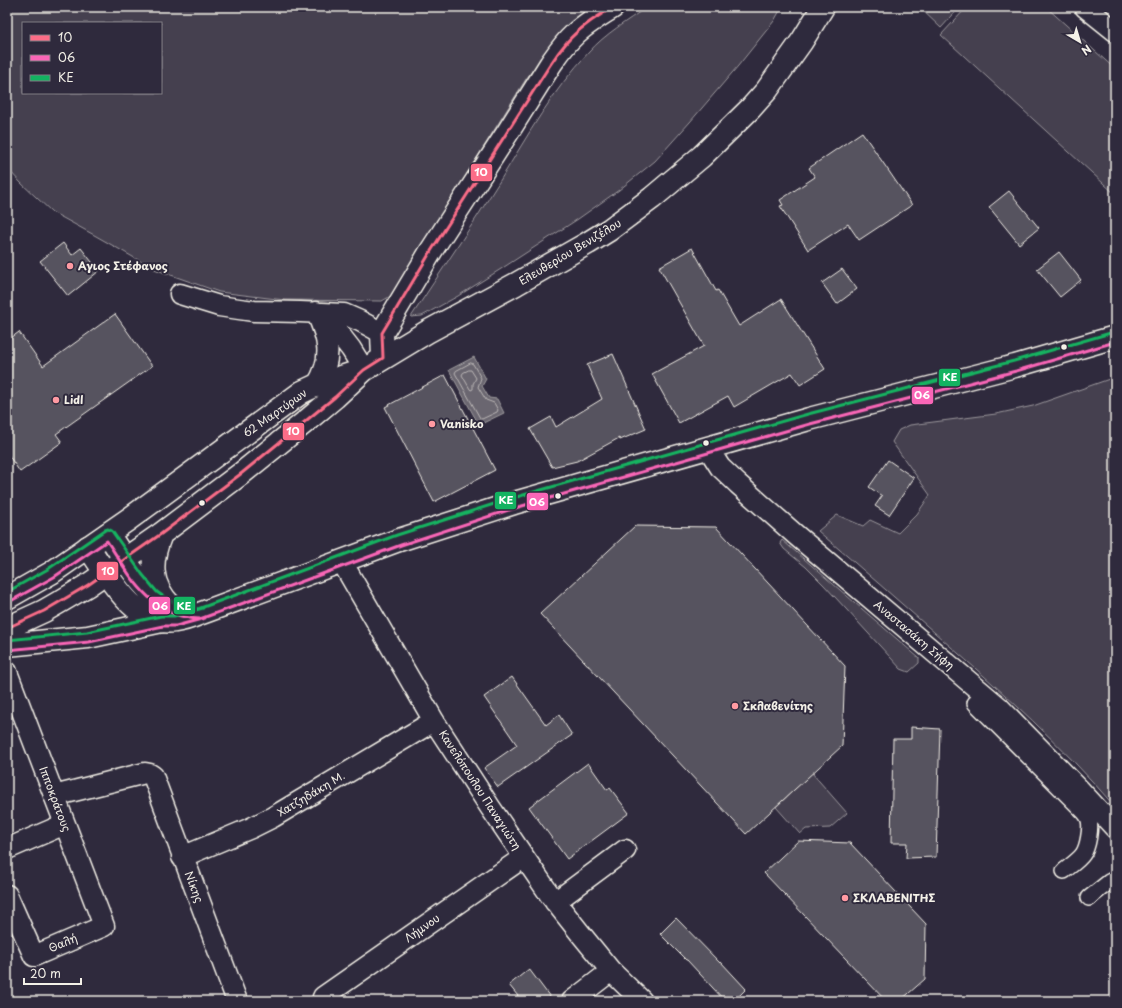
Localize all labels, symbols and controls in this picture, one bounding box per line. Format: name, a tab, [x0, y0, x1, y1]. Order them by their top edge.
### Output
legend	[22, 22, 162, 94]
north arrow	[1060, 22, 1100, 62]
text: 10	[58, 28, 72, 46]
text: N	[1078, 41, 1095, 60]
text: 06	[58, 48, 75, 66]
text: KE	[58, 68, 74, 86]
line badge: 10	[470, 163, 493, 182]
text: 10	[474, 163, 488, 180]
street label: Ελευθερίου Βενιζέλου	[515, 214, 624, 289]
place label: Αγιος Στέφανος	[78, 257, 168, 274]
marker: Αγιος Στέφανος	[65, 261, 75, 271]
unlabelled marker	[1059, 342, 1069, 352]
line badge: KE	[938, 368, 961, 387]
text: KE	[943, 368, 958, 385]
street label: 62 Μαρτύρων	[239, 384, 310, 441]
line badge: 06	[911, 386, 934, 405]
text: 06	[914, 386, 930, 403]
place label: Lidl	[64, 391, 83, 408]
marker: Lidl	[51, 395, 61, 405]
place label: Vanisko	[440, 415, 484, 432]
marker: Vanisko	[427, 419, 437, 429]
line badge: 10	[282, 422, 305, 441]
text: 10	[286, 422, 300, 439]
unlabelled marker	[701, 438, 711, 448]
line badge: KE	[494, 491, 517, 510]
text: KE	[499, 491, 514, 508]
unlabelled marker	[553, 491, 563, 501]
line badge: 06	[526, 492, 549, 511]
text: 06	[529, 493, 545, 510]
unlabelled marker	[197, 498, 207, 508]
line badge: 10	[96, 561, 119, 581]
text: 10	[101, 562, 115, 579]
line badge: 06	[148, 596, 171, 615]
line badge: KE	[173, 596, 196, 615]
street label: Αναστασάκη Σήφη	[870, 596, 958, 674]
text: 06	[152, 597, 168, 614]
text: KE	[177, 597, 192, 614]
place label: Σκλαβενίτης	[743, 697, 813, 714]
marker: Σκλαβενίτης	[730, 701, 740, 711]
street label: Κανελόπουλου Παναγιώτη	[435, 726, 526, 853]
street label: Ιπποκράτους	[35, 764, 76, 834]
street label: Χατζηδάκη Μ.	[274, 767, 348, 820]
street label: Νίκης	[181, 869, 208, 905]
place label: ΣΚΛΑΒΕΝΙΤΗΣ	[853, 889, 936, 906]
marker: ΣΚΛΑΒΕΝΙΤΗΣ	[840, 893, 850, 903]
street label: Λήμνου	[400, 909, 443, 946]
street label: Θαλή	[46, 929, 80, 956]
scale bar	[24, 960, 81, 986]
text: 20 m	[30, 964, 61, 982]

